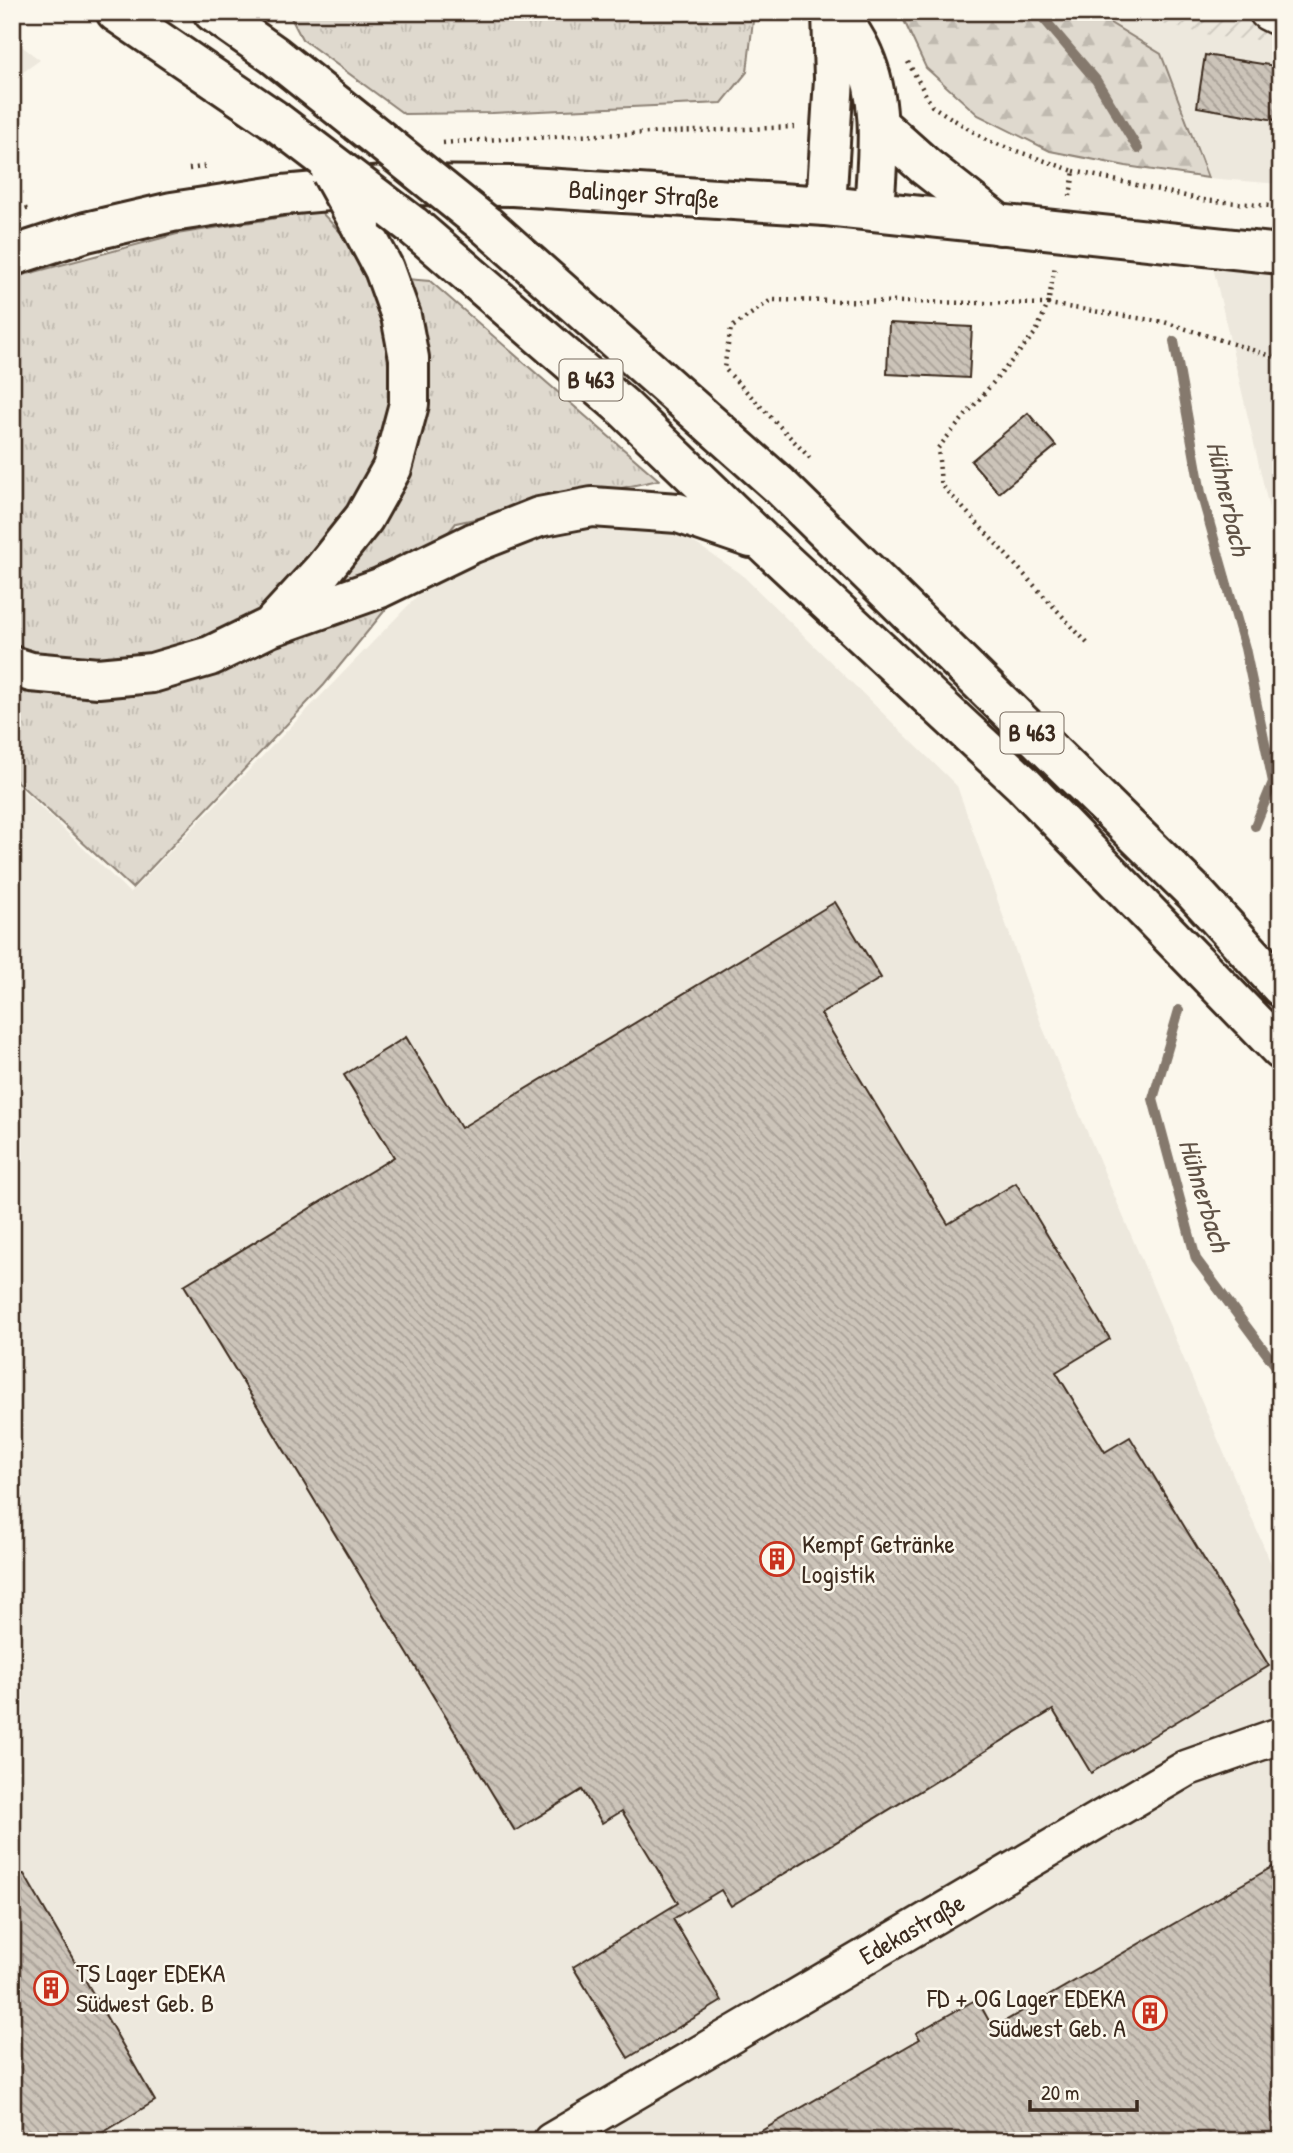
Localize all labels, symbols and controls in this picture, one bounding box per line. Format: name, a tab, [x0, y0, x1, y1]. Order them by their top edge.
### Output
street label: Balinger Straße	[568, 171, 721, 216]
road number: B 463	[560, 360, 622, 400]
water label: Hühnerbach	[1197, 437, 1261, 561]
road number: B 463	[1000, 712, 1064, 754]
water label: Hühnerbach	[1170, 1134, 1241, 1258]
place label: Kempf Getränke Logistik	[802, 1526, 955, 1591]
building icon: Kempf Getränke Logistik	[758, 1540, 796, 1578]
street label: Edekastraße	[853, 1884, 971, 1973]
place label: TS Lager EDEKA Südwest Geb. B	[76, 1955, 226, 2020]
building icon: TS Lager EDEKA Südwest Geb. B	[32, 1969, 70, 2007]
place label: FD + OG Lager EDEKA Südwest Geb. A	[926, 1980, 1126, 2045]
building icon: FD + OG Lager EDEKA Südwest Geb. A	[1131, 1994, 1169, 2032]
scale bar	[1030, 2069, 1137, 2113]
text: 20 m	[1041, 2078, 1079, 2107]

